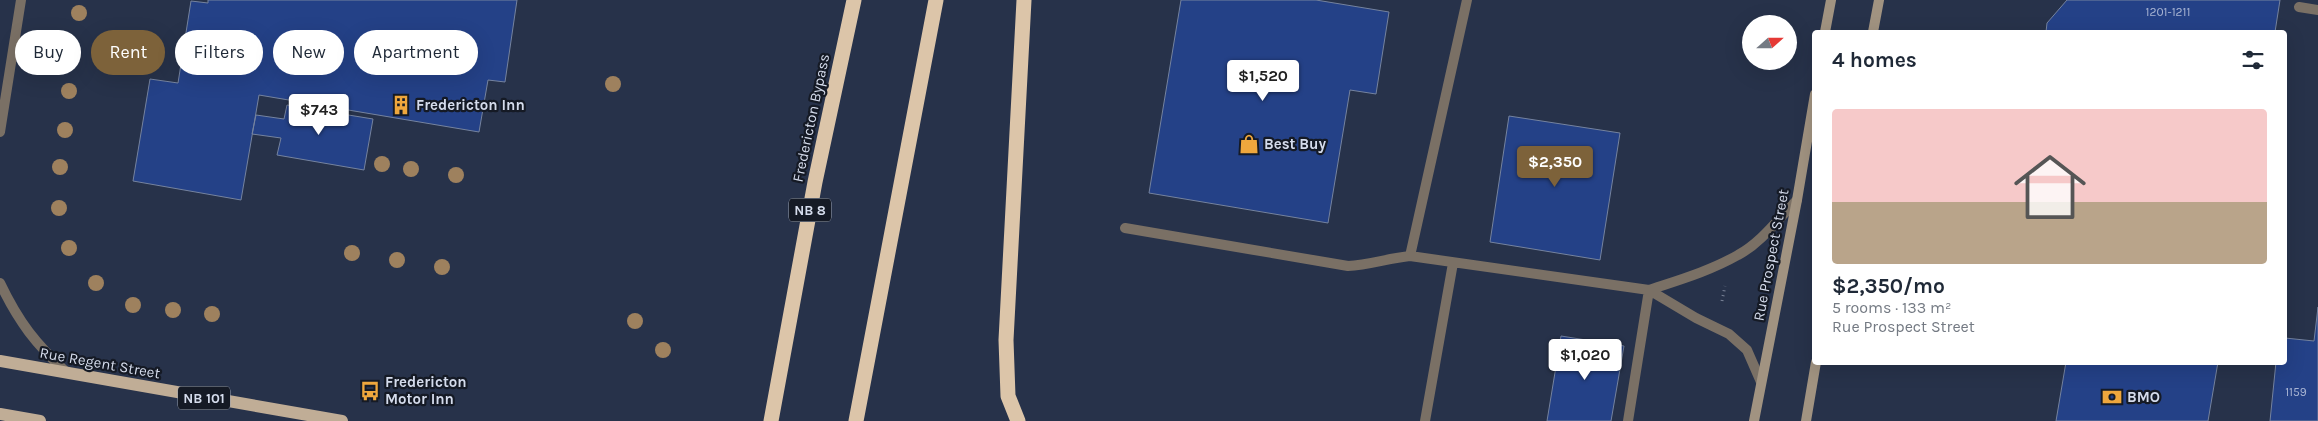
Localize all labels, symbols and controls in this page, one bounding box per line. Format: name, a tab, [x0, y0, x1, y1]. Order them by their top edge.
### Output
house number: 1201-1211	[2145, 5, 2191, 19]
north arrow	[1742, 15, 1798, 70]
map controls	[1742, 15, 1797, 70]
chip: Buy	[15, 30, 81, 75]
chip: Rent	[91, 30, 165, 75]
chip: Filters	[175, 30, 263, 75]
chip: New	[273, 30, 344, 75]
chip: Apartment	[354, 30, 478, 75]
icon: filters	[2239, 46, 2267, 74]
text: 4 homes	[1832, 48, 1917, 72]
street label: Fredericton Bypass	[789, 52, 833, 184]
pin: $1,520	[1222, 59, 1304, 102]
text: $1,520	[1238, 66, 1288, 85]
pin: $743	[289, 94, 349, 136]
building icon: Fredericton Inn	[390, 94, 412, 116]
place label: Fredericton Inn	[416, 96, 525, 114]
text: $743	[300, 100, 338, 119]
shop icon: Best Buy	[1238, 133, 1260, 155]
place label: Best Buy	[1264, 135, 1326, 153]
icon: home	[2005, 142, 2095, 232]
pin: $2,350	[1514, 146, 1596, 188]
text: $2,350	[1528, 152, 1582, 171]
street label: Rue Prospect Street	[1749, 187, 1793, 322]
road number: NB 8	[789, 198, 831, 222]
text: $2,350/mo	[1832, 274, 1945, 298]
text: 5 rooms · 133 m²	[1832, 298, 1951, 317]
text: Rue Prospect Street	[1832, 317, 1975, 336]
pin: $1,020	[1544, 338, 1626, 381]
street label: Rue Regent Street	[38, 344, 162, 383]
text: $1,020	[1560, 345, 1610, 364]
place label: Fredericton Motor Inn	[385, 373, 467, 408]
bus stop icon: Fredericton Motor Inn	[359, 380, 381, 402]
house number: 1159	[2285, 385, 2307, 399]
road number: NB 101	[178, 386, 230, 409]
bank icon: BMO	[2101, 386, 2123, 408]
place label: BMO	[2127, 388, 2160, 406]

